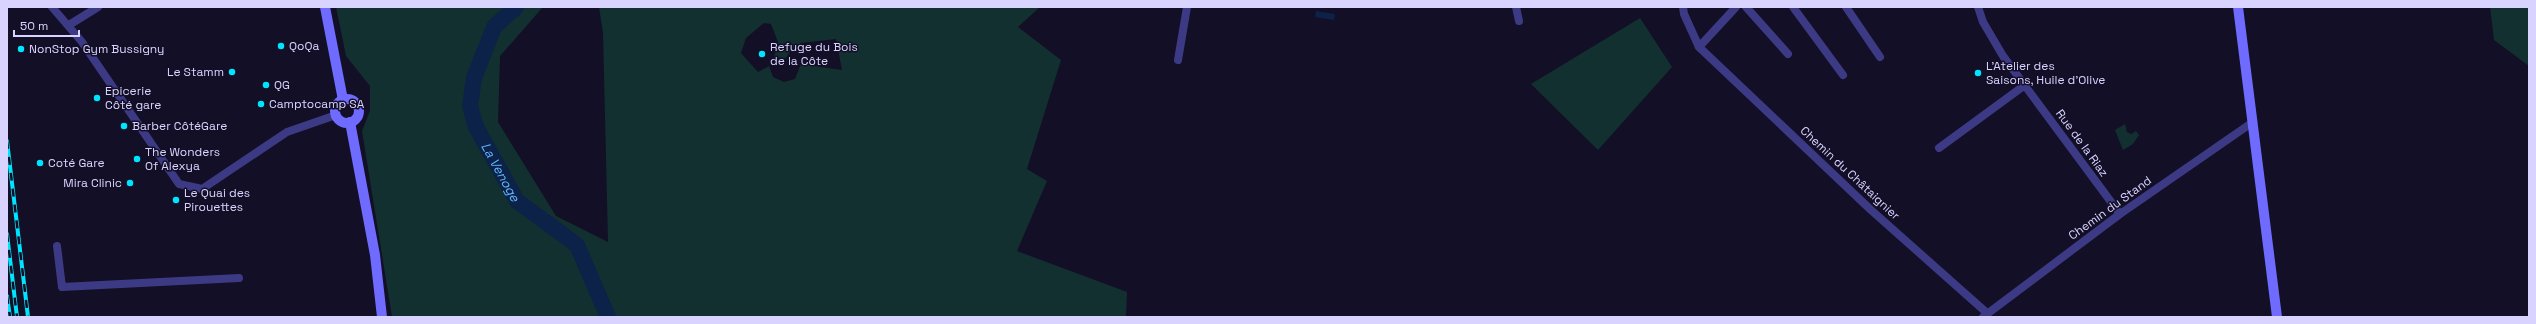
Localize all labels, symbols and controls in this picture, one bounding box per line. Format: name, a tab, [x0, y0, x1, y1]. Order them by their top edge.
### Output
scale bar	[14, 12, 79, 38]
text: 50 m	[20, 18, 48, 34]
place label: QoQa	[289, 38, 319, 54]
place label: Refuge du Bois de la Côte	[770, 39, 858, 69]
place label: NonStop Gym Bussigny	[29, 41, 164, 57]
marker: QoQa	[276, 41, 286, 51]
marker: NonStop Gym Bussigny	[16, 44, 26, 54]
marker: Refuge du Bois de la Côte	[757, 49, 767, 59]
place label: L'Atelier des Saisons, Huile d'Olive	[1986, 58, 2105, 88]
place label: Le Stamm	[167, 64, 224, 80]
marker: Le Stamm	[227, 67, 237, 77]
marker: L'Atelier des Saisons, Huile d'Olive	[1973, 68, 1983, 78]
place label: QG	[274, 77, 290, 93]
marker: QG	[261, 80, 271, 90]
place label: Epicerie Côté gare	[105, 83, 161, 113]
marker: Epicerie Côté gare	[92, 93, 102, 103]
place label: Camptocamp SA	[269, 96, 365, 112]
marker: Camptocamp SA	[256, 99, 266, 109]
street label: Rue de la Riaz	[2052, 106, 2112, 180]
place label: Barber CôtéGare	[132, 118, 227, 134]
marker: Barber CôtéGare	[119, 121, 129, 131]
street label: Chemin du Châtaignier	[1797, 123, 1904, 224]
water label: La Venoge	[477, 140, 524, 206]
place label: The Wonders Of Alexya	[145, 144, 220, 174]
marker: The Wonders Of Alexya	[132, 154, 142, 164]
place label: Coté Gare	[48, 155, 105, 171]
marker: Coté Gare	[35, 158, 45, 168]
street label: Chemin du Stand	[2065, 172, 2155, 244]
place label: Mira Clinic	[63, 175, 122, 191]
marker: Mira Clinic	[125, 178, 135, 188]
place label: Le Quai des Pirouettes	[184, 185, 250, 215]
marker: Le Quai des Pirouettes	[171, 195, 181, 205]

